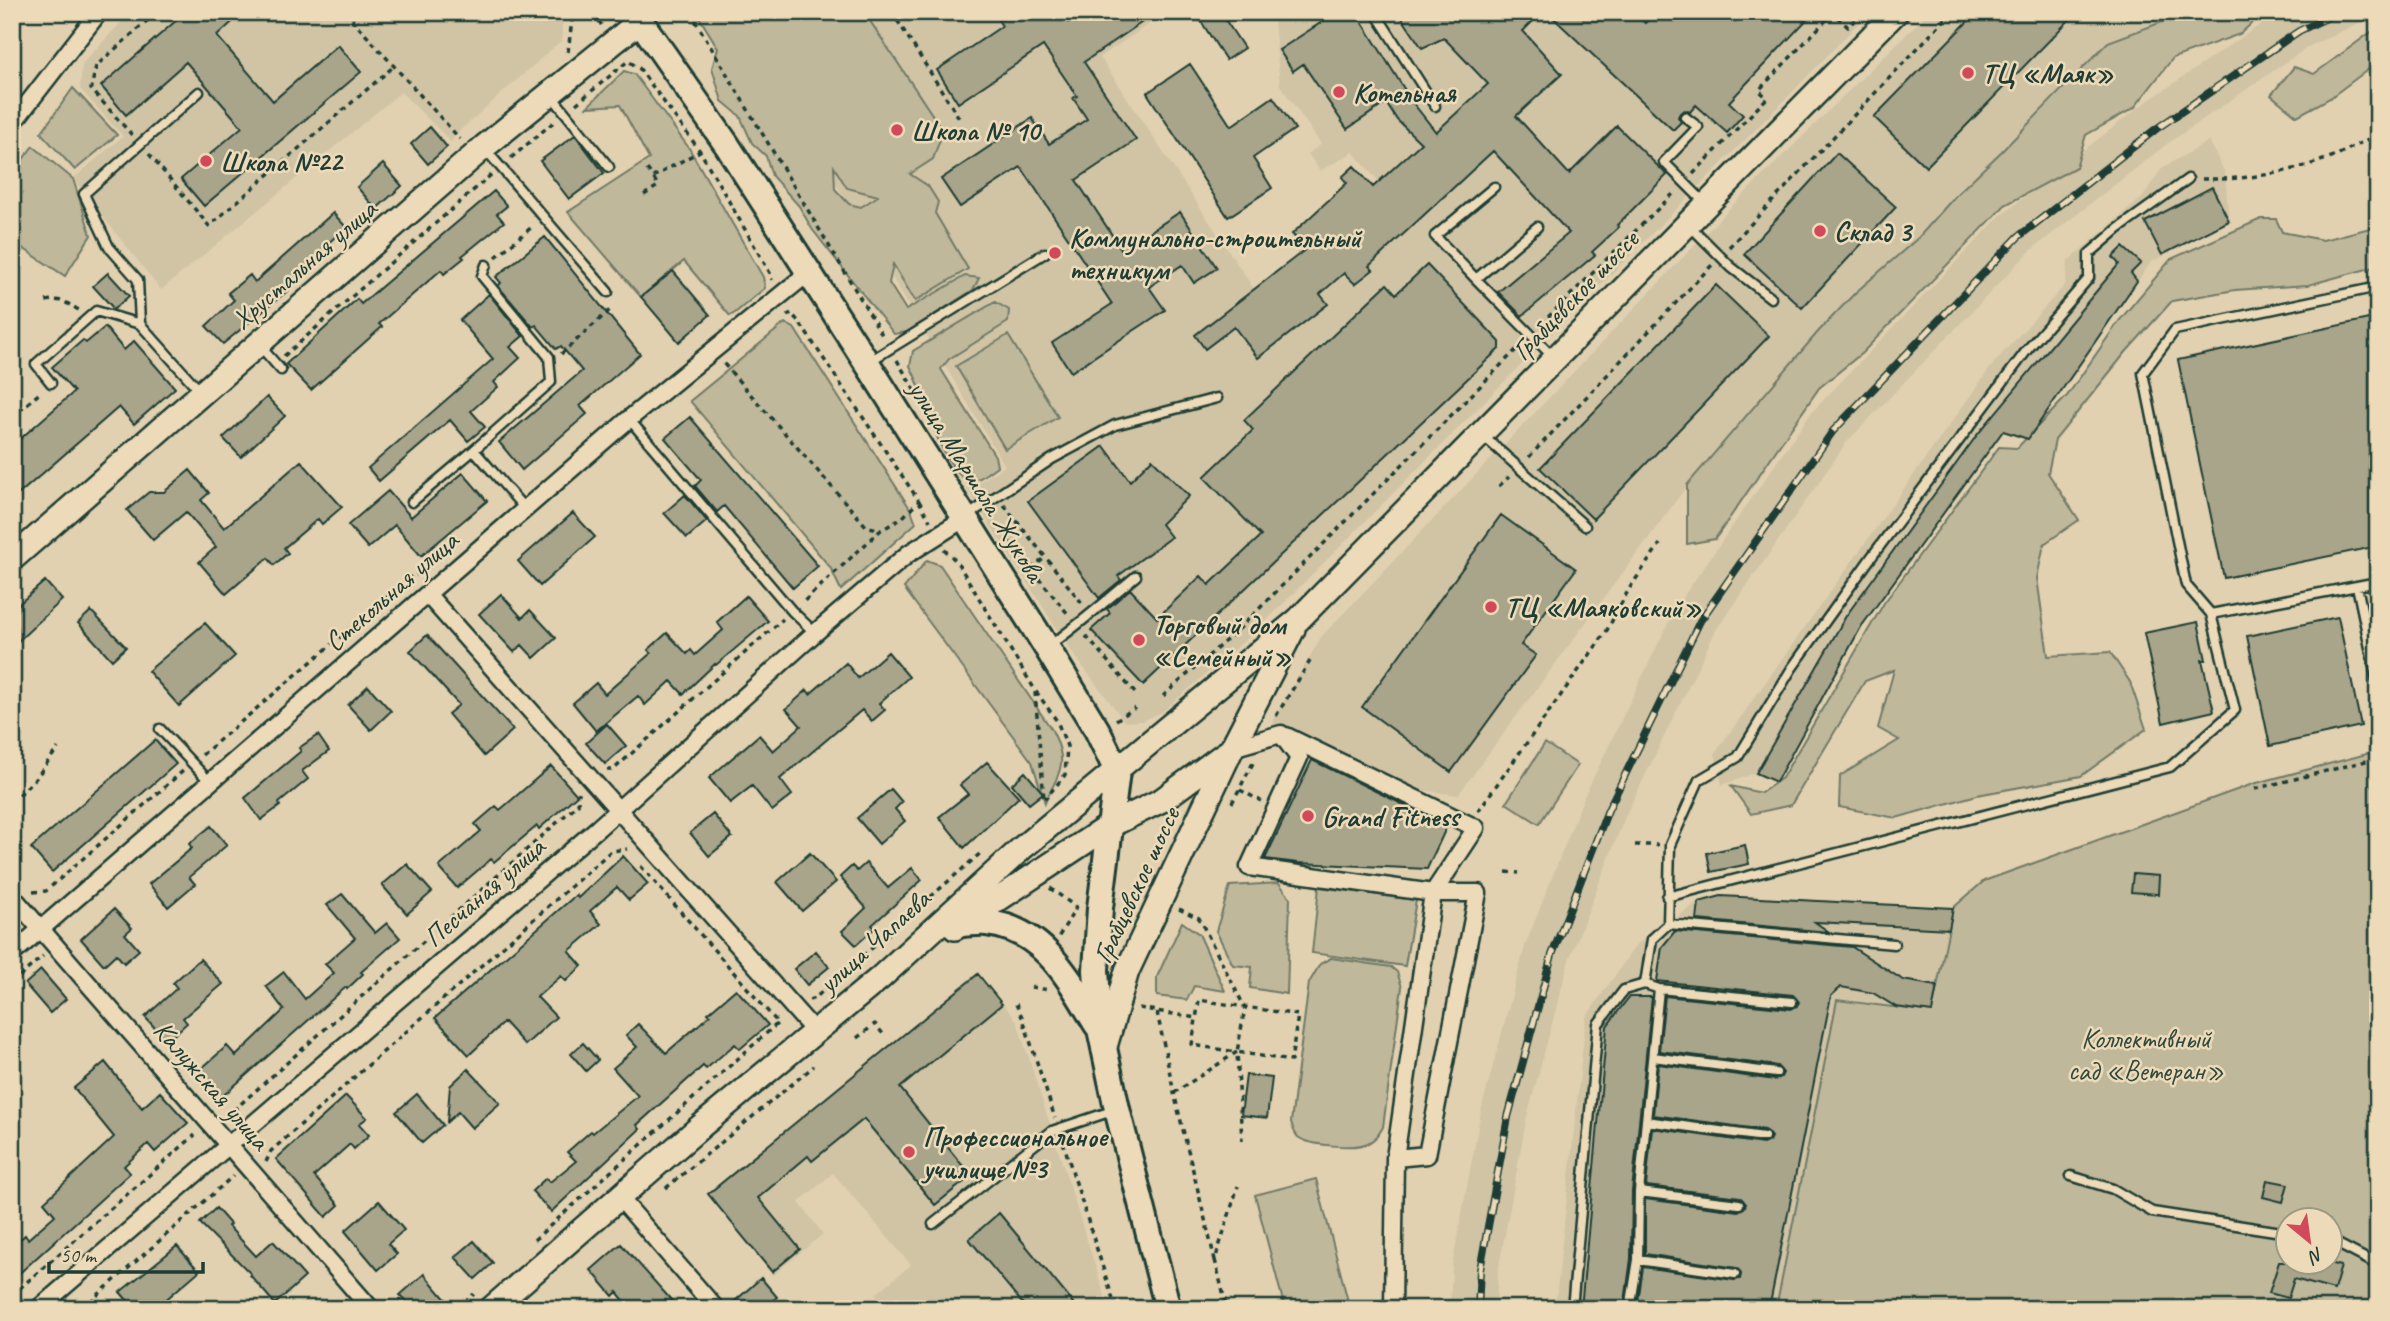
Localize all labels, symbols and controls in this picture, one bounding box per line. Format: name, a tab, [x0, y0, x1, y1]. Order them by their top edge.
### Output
place label: ТЦ «Маяк»	[1982, 56, 2114, 91]
marker: ТЦ «Маяк»	[1960, 65, 1976, 81]
place label: Котельная	[1353, 75, 1457, 110]
marker: Котельная	[1331, 84, 1347, 100]
place label: Школа № 10	[911, 113, 1043, 148]
marker: Школа № 10	[889, 122, 905, 138]
place label: Школа №22	[220, 144, 344, 179]
marker: Школа №22	[198, 153, 214, 169]
street label: Хрустальная улица	[224, 190, 385, 337]
place label: Склад 3	[1834, 214, 1913, 249]
place label: Коммунально-строительный техникум	[1069, 220, 1363, 287]
street label: Грабцевское шоссе	[1504, 221, 1647, 368]
marker: Склад 3	[1812, 223, 1828, 239]
marker: Коммунально-строительный техникум	[1047, 245, 1063, 261]
street label: улица Маршала Жукова	[900, 372, 1054, 590]
street label: Стекольная улица	[317, 522, 467, 659]
place label: ТЦ «Маяковский»	[1505, 590, 1702, 625]
marker: ТЦ «Маяковский»	[1483, 599, 1499, 615]
place label: Торговый дом «Семейный»	[1153, 607, 1291, 674]
marker: Торговый дом «Семейный»	[1131, 632, 1147, 648]
place label: Grand Fitness	[1322, 799, 1462, 834]
street label: Грабцевское шоссе	[1085, 800, 1188, 969]
marker: Grand Fitness	[1300, 808, 1316, 824]
street label: Песчаная улица	[416, 829, 553, 954]
street label: улица Чапаева	[809, 880, 939, 1002]
street label: Калужская улица	[146, 1013, 279, 1158]
park label: Коллективный сад «Ветеран»	[2068, 1021, 2224, 1088]
place label: Профессиональное училище №3	[920, 1119, 1109, 1186]
marker: Профессиональное училище №3	[901, 1144, 917, 1160]
north arrow	[2274, 1206, 2344, 1276]
scale bar	[49, 1230, 203, 1274]
text: 50 m	[60, 1242, 98, 1268]
text: N	[2303, 1242, 2328, 1270]

